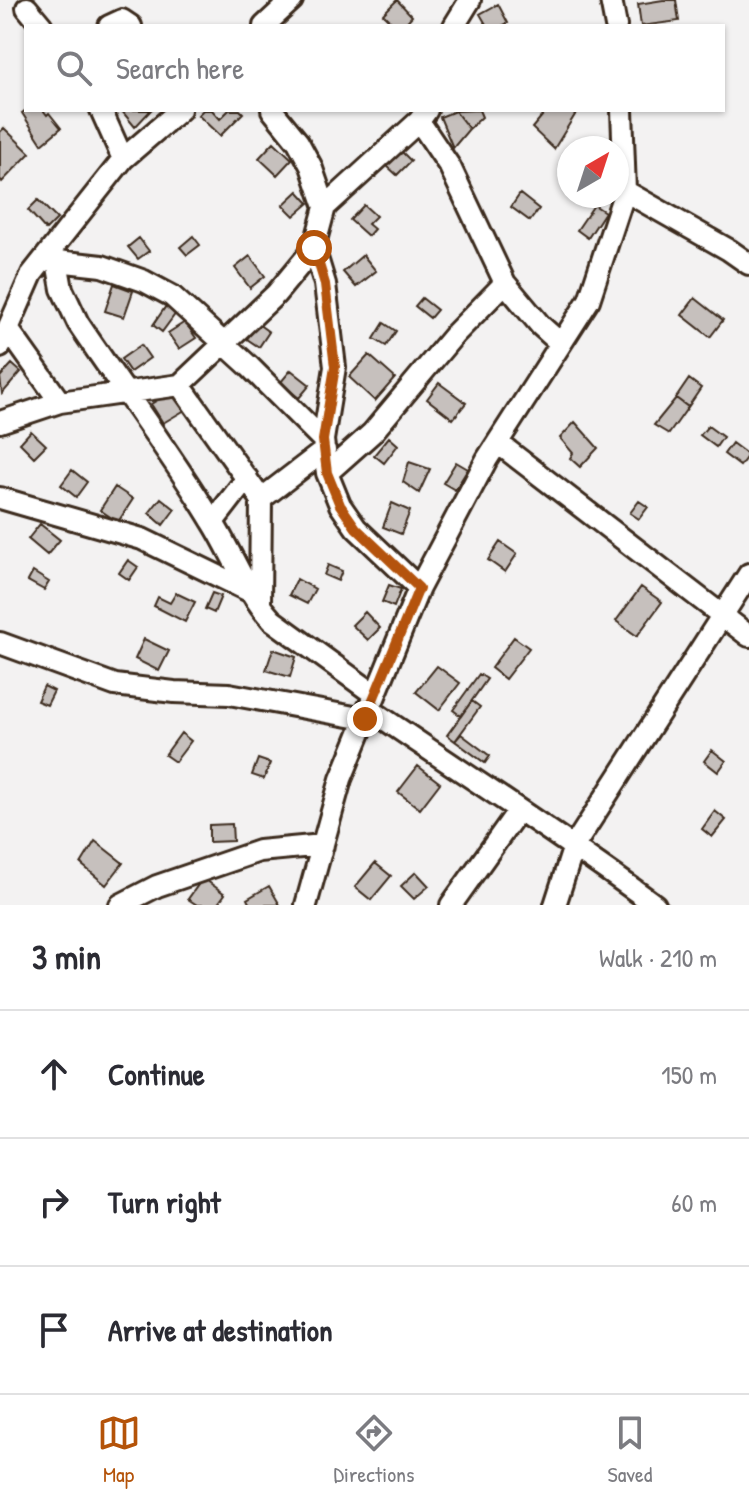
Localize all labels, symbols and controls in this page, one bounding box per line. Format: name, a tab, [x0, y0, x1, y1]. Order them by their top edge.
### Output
search box	[24, 24, 725, 112]
icon: search	[52, 46, 96, 90]
text: Search here	[116, 48, 244, 88]
north arrow	[557, 136, 629, 208]
route start	[296, 230, 332, 266]
route end	[347, 701, 383, 737]
text: 3 min	[32, 934, 101, 980]
text: Walk · 210 m	[599, 940, 717, 975]
icon: ahead	[32, 1052, 76, 1096]
text: Continue	[108, 1054, 205, 1094]
text: 150 m	[661, 1057, 717, 1092]
icon: right	[32, 1180, 76, 1224]
text: Turn right	[108, 1182, 221, 1222]
text: 60 m	[671, 1185, 717, 1220]
icon: arrive	[32, 1308, 76, 1352]
text: Arrive at destination	[108, 1310, 333, 1350]
tab: Map	[97, 1411, 141, 1489]
tab: Directions	[334, 1411, 415, 1489]
tab: Saved	[608, 1411, 652, 1489]

